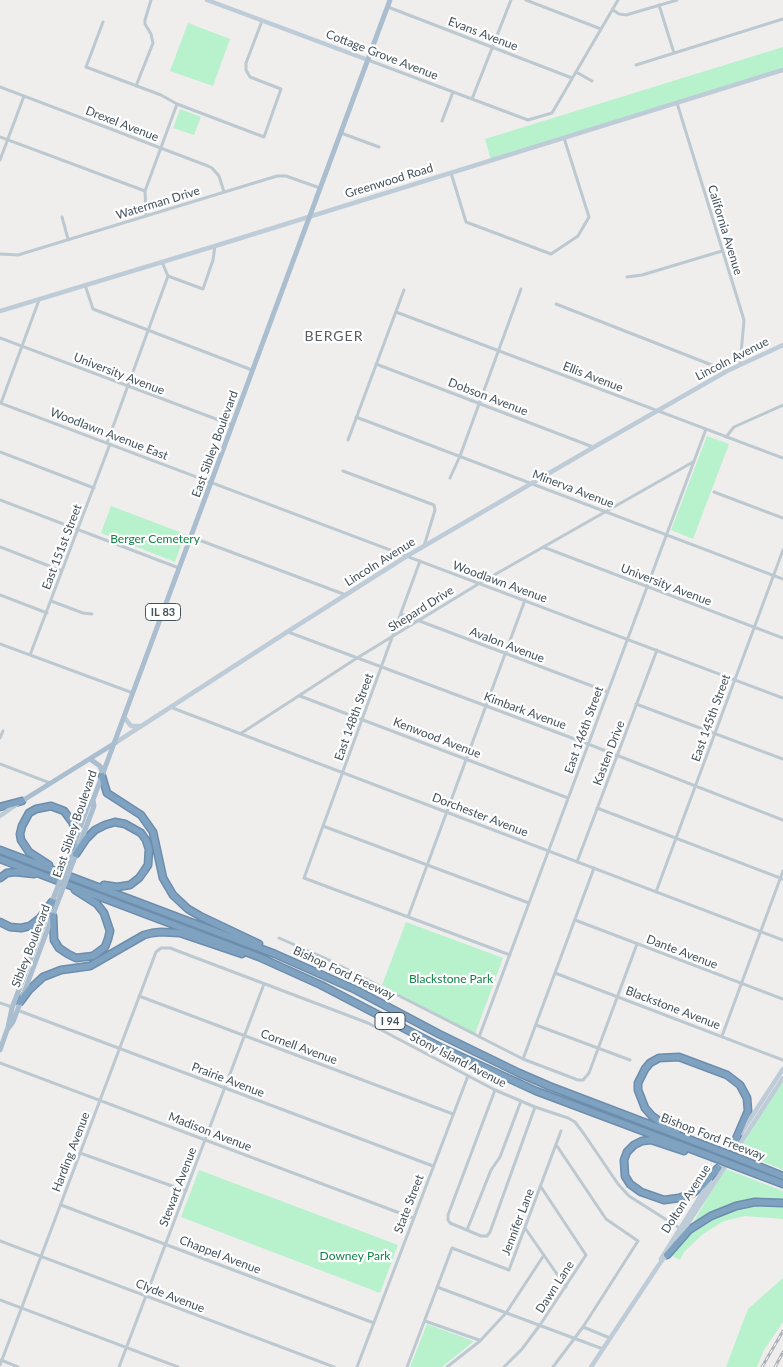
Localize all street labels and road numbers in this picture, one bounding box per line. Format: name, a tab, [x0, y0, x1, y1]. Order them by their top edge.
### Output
street label: Evans Avenue	[446, 14, 520, 54]
street label: Cottage Grove Avenue	[324, 27, 440, 83]
street label: Drexel Avenue	[83, 103, 161, 145]
street label: Greenwood Road	[343, 161, 435, 201]
street label: Waterman Drive	[114, 183, 202, 223]
street label: California Avenue	[704, 183, 746, 277]
street label: Lincoln Avenue	[693, 334, 771, 384]
street label: University Avenue	[71, 350, 167, 398]
street label: Ellis Avenue	[561, 359, 625, 395]
street label: Dobson Avenue	[446, 375, 530, 419]
street label: East Sibley Boulevard	[189, 389, 241, 499]
street label: Woodlawn Avenue East	[48, 405, 170, 463]
street label: Minerva Avenue	[530, 467, 616, 511]
street label: East 151st Street	[39, 502, 85, 592]
street label: Lincoln Avenue	[342, 535, 418, 589]
street label: Woodlawn Avenue	[451, 558, 549, 606]
street label: University Avenue	[618, 561, 714, 609]
street label: Shepard Drive	[386, 583, 456, 635]
road number: IL 83	[146, 604, 180, 620]
street label: Avalon Avenue	[468, 624, 546, 666]
street label: East 148th Street	[332, 671, 376, 763]
street label: East 145th Street	[689, 672, 733, 764]
street label: East 146th Street	[562, 684, 606, 776]
street label: Kimbark Avenue	[482, 689, 568, 733]
street label: Kenwood Avenue	[391, 715, 483, 761]
street label: Kasten Drive	[590, 719, 628, 787]
street label: East Sibley Boulevard	[50, 768, 100, 880]
street label: Dorchester Avenue	[430, 790, 530, 840]
street label: Sibley Boulevard	[9, 903, 53, 989]
street label: Dante Avenue	[644, 932, 720, 972]
street label: Bishop Ford Freeway	[291, 943, 397, 1003]
street label: Blackstone Avenue	[624, 983, 722, 1033]
road number: I 94	[375, 1012, 405, 1030]
street label: Cornell Avenue	[259, 1026, 339, 1068]
street label: Stony Island Avenue	[407, 1029, 509, 1091]
street label: Prairie Avenue	[190, 1060, 266, 1100]
street label: Harding Avenue	[49, 1110, 93, 1194]
street label: Madison Avenue	[166, 1110, 254, 1154]
street label: Bishop Ford Freeway	[659, 1111, 767, 1163]
street label: Stewart Avenue	[156, 1145, 200, 1229]
street label: Dolton Avenue	[658, 1162, 714, 1236]
street label: State Street	[391, 1173, 427, 1235]
street label: Jennifer Lane	[499, 1187, 537, 1257]
street label: Chappel Avenue	[177, 1233, 263, 1277]
street label: Dawn Lane	[533, 1258, 577, 1316]
street label: Clyde Avenue	[133, 1276, 207, 1316]

